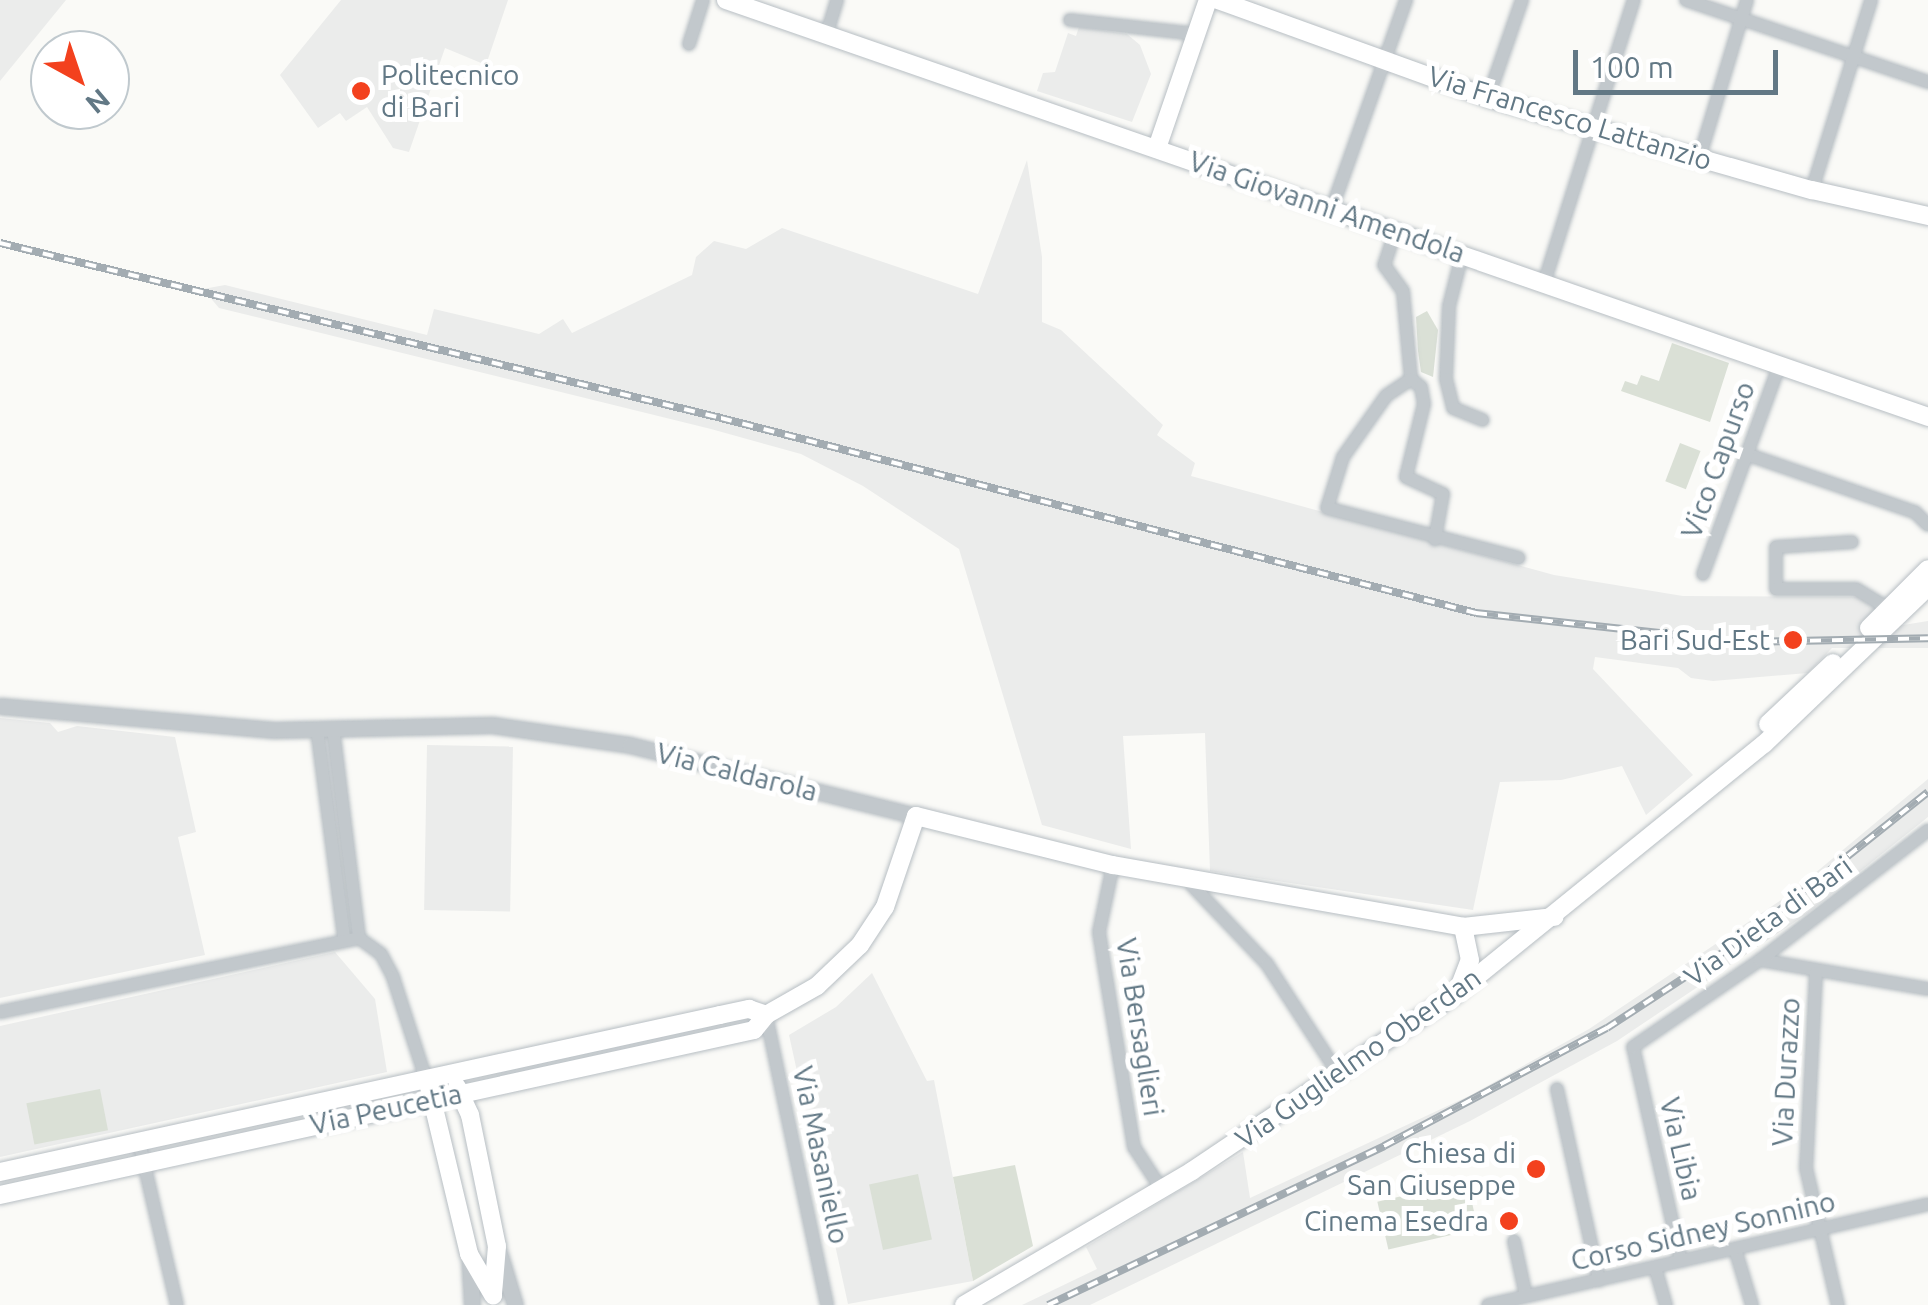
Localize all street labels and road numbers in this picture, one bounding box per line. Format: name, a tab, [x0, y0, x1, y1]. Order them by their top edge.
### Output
street label: Via Francesco Lattanzio	[1424, 59, 1716, 177]
street label: Via Giovanni Amendola	[1185, 144, 1469, 270]
street label: Vico Capurso	[1674, 377, 1762, 543]
street label: Via Caldarola	[653, 736, 821, 808]
street label: Via Dieta di Bari	[1678, 849, 1858, 993]
street label: Via Bersaglieri	[1109, 936, 1171, 1118]
street label: Via Guglielmo Oberdan	[1229, 961, 1487, 1155]
street label: Via Durazzo	[1765, 997, 1807, 1147]
street label: Via Masaniello	[786, 1063, 856, 1247]
street label: Via Peucetia	[307, 1077, 465, 1141]
street label: Via Libia	[1653, 1094, 1709, 1204]
street label: Corso Sidney Sonnino	[1567, 1184, 1839, 1278]

